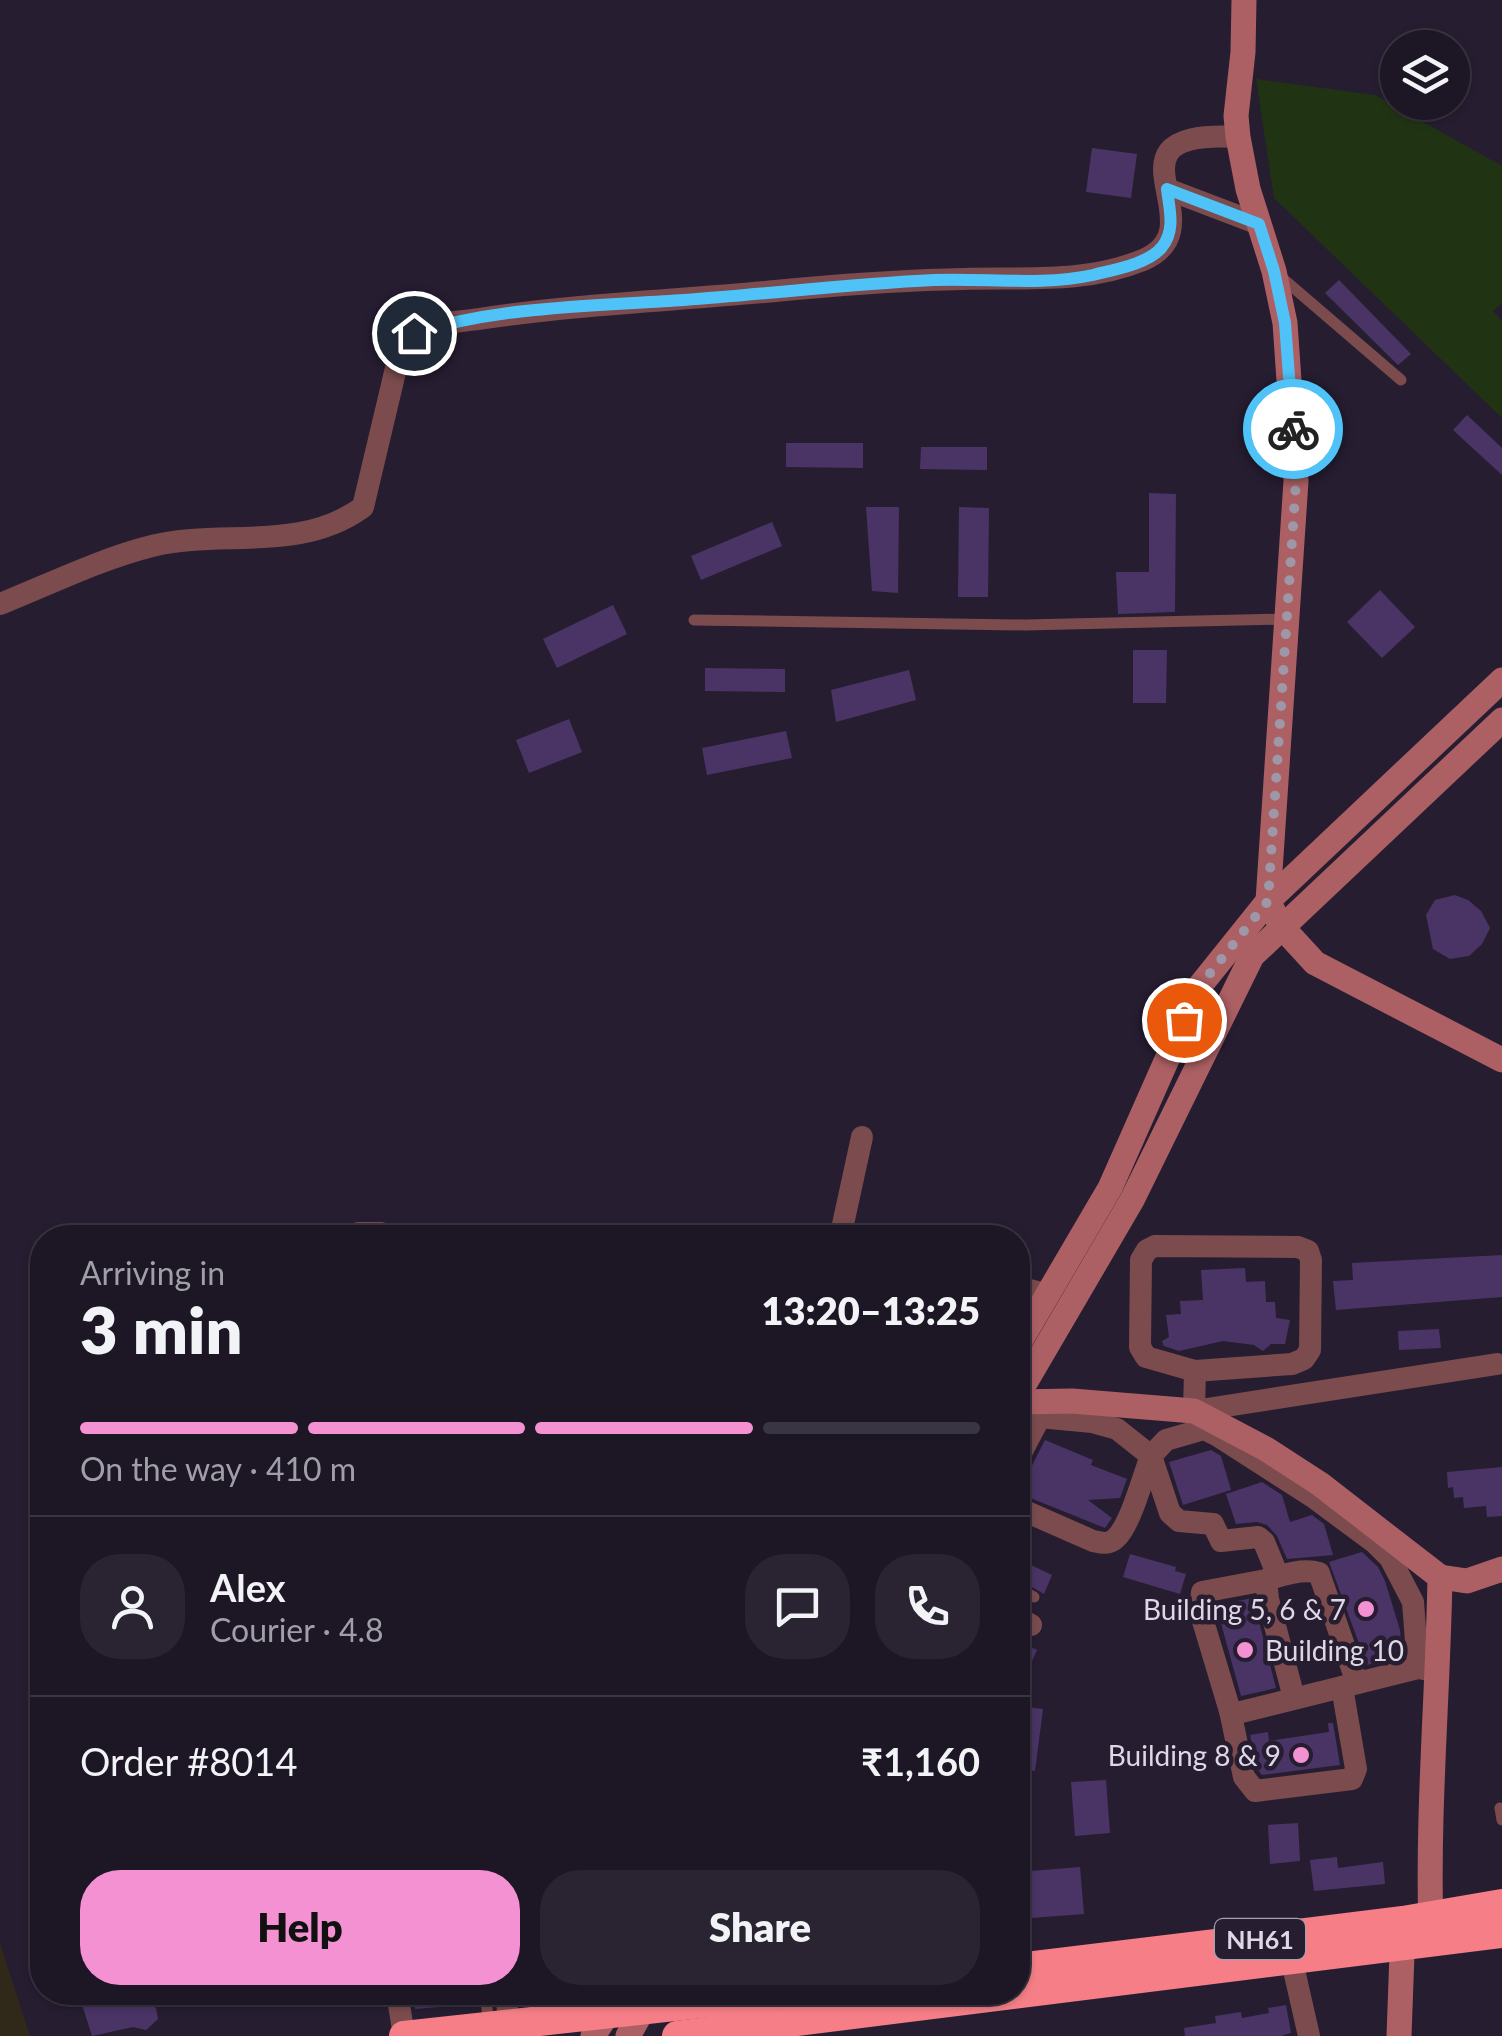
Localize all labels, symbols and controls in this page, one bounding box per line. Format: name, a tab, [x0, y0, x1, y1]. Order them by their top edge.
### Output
map controls	[1380, 30, 1470, 120]
button: layers	[1380, 30, 1470, 120]
pin	[372, 291, 457, 376]
icon: home	[387, 306, 442, 361]
courier	[1243, 379, 1343, 479]
icon: bike	[1266, 402, 1321, 457]
pin	[1142, 978, 1227, 1063]
icon: bag	[1157, 993, 1212, 1048]
text: Arriving in	[80, 1253, 225, 1292]
text: 13:20–13:25	[761, 1287, 980, 1333]
text: 3 min	[80, 1290, 242, 1368]
text: On the way · 410 m	[80, 1449, 356, 1488]
button: person	[80, 1554, 185, 1659]
button: chat	[745, 1554, 850, 1659]
button: phone	[875, 1554, 980, 1659]
text: Alex	[210, 1564, 286, 1610]
place label: Building 5, 6 & 7	[1143, 1592, 1346, 1626]
marker: Building 5, 6 & 7	[1355, 1598, 1377, 1620]
text: Courier · 4.8	[210, 1610, 384, 1649]
place label: Building 10	[1265, 1633, 1404, 1667]
marker: Building 10	[1234, 1639, 1256, 1661]
text: Order #8014	[80, 1738, 297, 1784]
text: ₹1,160	[861, 1738, 980, 1784]
place label: Building 8 & 9	[1108, 1738, 1281, 1772]
marker: Building 8 & 9	[1290, 1744, 1312, 1766]
button: Help	[80, 1870, 520, 1985]
button: Share	[540, 1870, 980, 1985]
road number: NH61	[1215, 1919, 1305, 1959]

